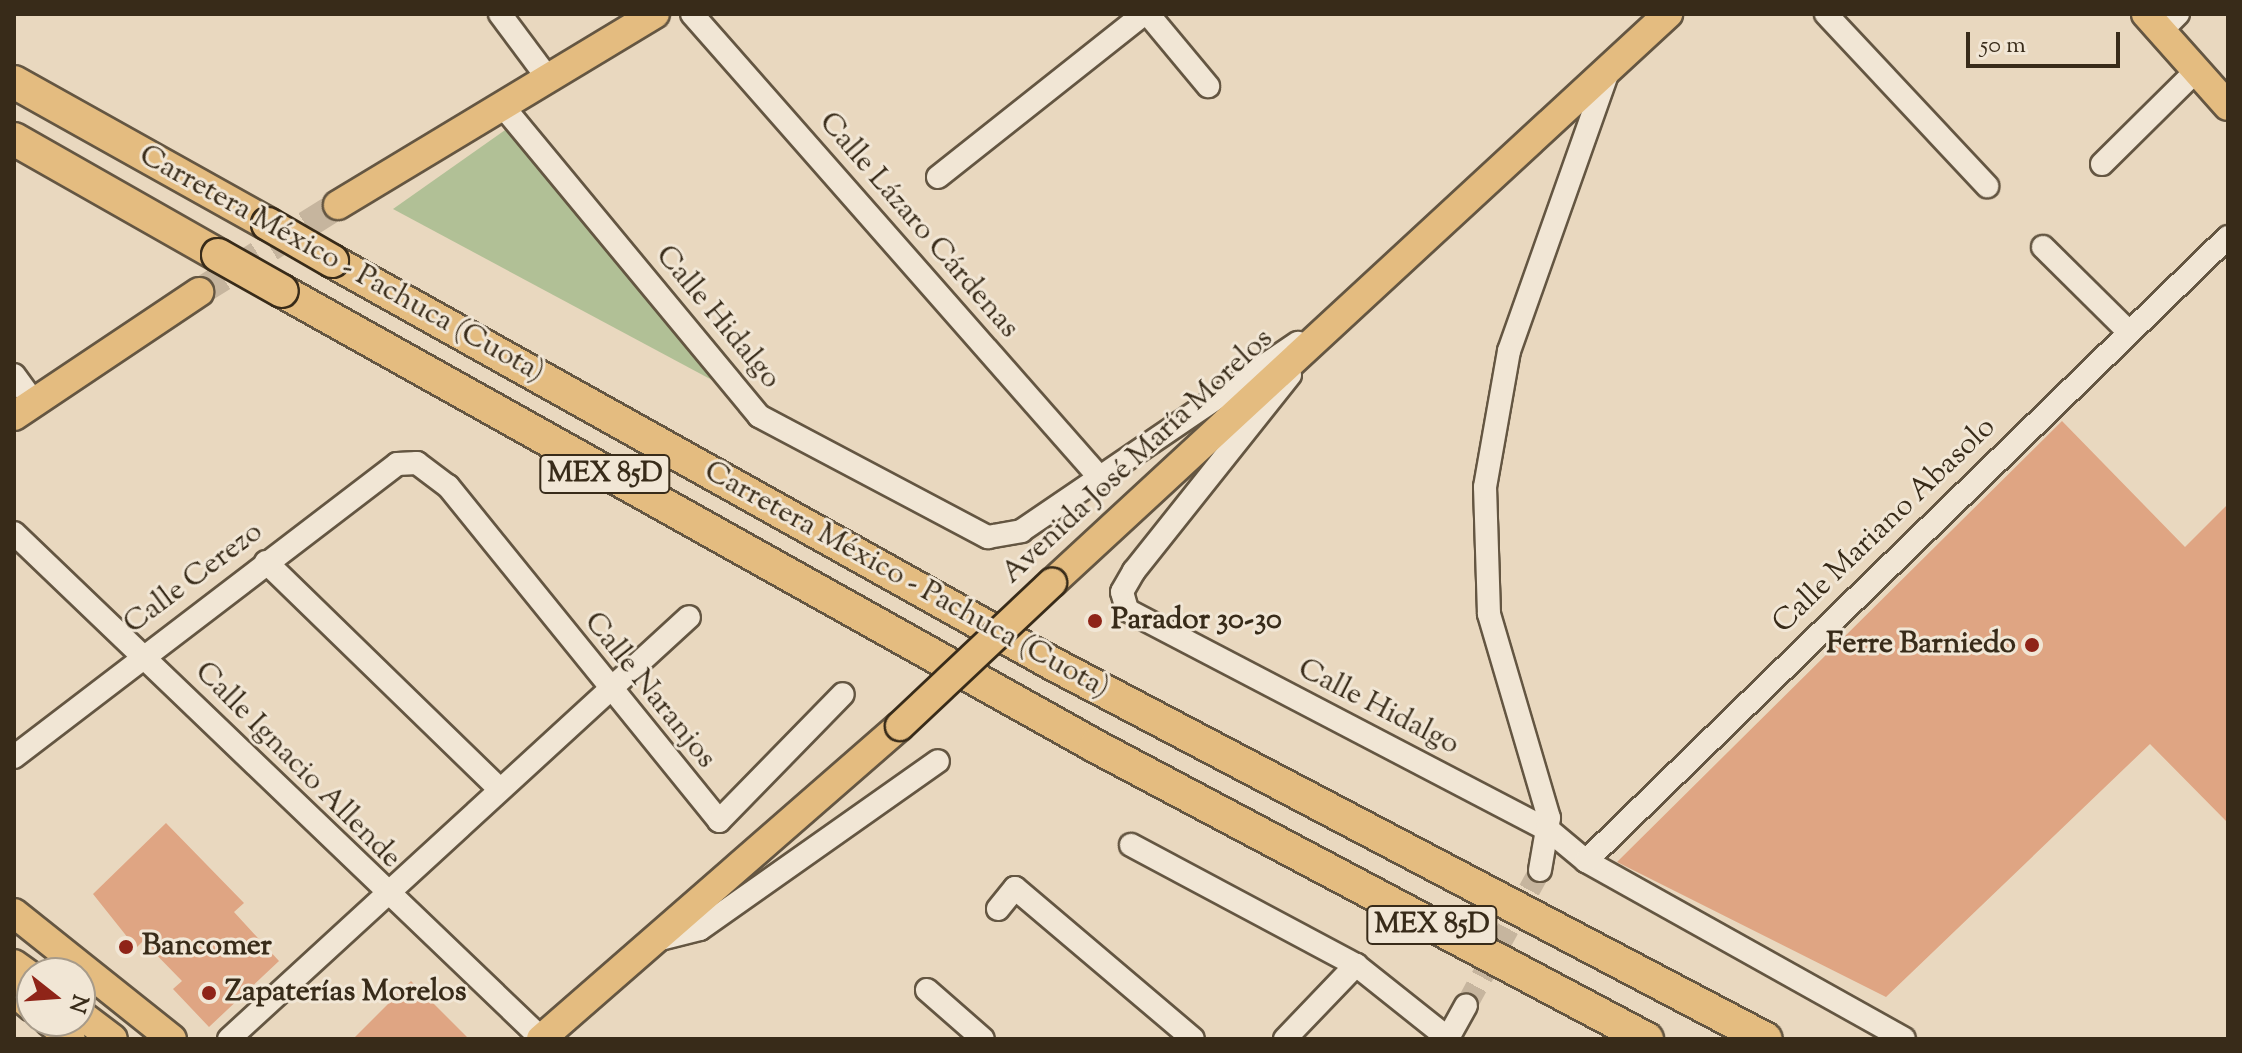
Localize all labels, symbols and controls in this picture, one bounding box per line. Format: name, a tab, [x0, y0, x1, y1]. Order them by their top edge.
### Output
scale bar	[1970, 16, 2124, 66]
text: 50 m	[1980, 29, 2026, 63]
street label: Calle Lázaro Cárdenas	[810, 106, 1026, 346]
street label: Carretera México - Pachuca (Cuota)	[132, 138, 550, 392]
street label: Calle Hidalgo	[647, 239, 787, 397]
street label: Avenida José María Morelos	[995, 322, 1281, 592]
street label: Calle Mariano Abasolo	[1766, 410, 2004, 642]
road number: MEX 85D	[539, 450, 671, 498]
street label: Carretera México - Pachuca (Cuota)	[697, 454, 1115, 708]
street label: Calle Cerezo	[117, 515, 271, 643]
place label: Parador 30-30	[1111, 603, 1282, 639]
street label: Calle Naranjos	[575, 606, 723, 776]
marker: Parador 30-30	[1086, 612, 1104, 630]
place label: Ferre Barniedo	[1826, 627, 2016, 663]
marker: Ferre Barniedo	[2023, 636, 2041, 654]
street label: Calle Hidalgo	[1291, 652, 1465, 764]
street label: Calle Ignacio Allende	[186, 655, 408, 877]
road number: MEX 85D	[1366, 901, 1498, 949]
place label: Bancomer	[142, 929, 272, 965]
marker: Bancomer	[117, 938, 135, 956]
north arrow	[16, 957, 96, 1037]
place label: Zapaterías Morelos	[225, 975, 466, 1011]
marker: Zapaterías Morelos	[200, 984, 218, 1002]
text: N	[59, 990, 95, 1017]

